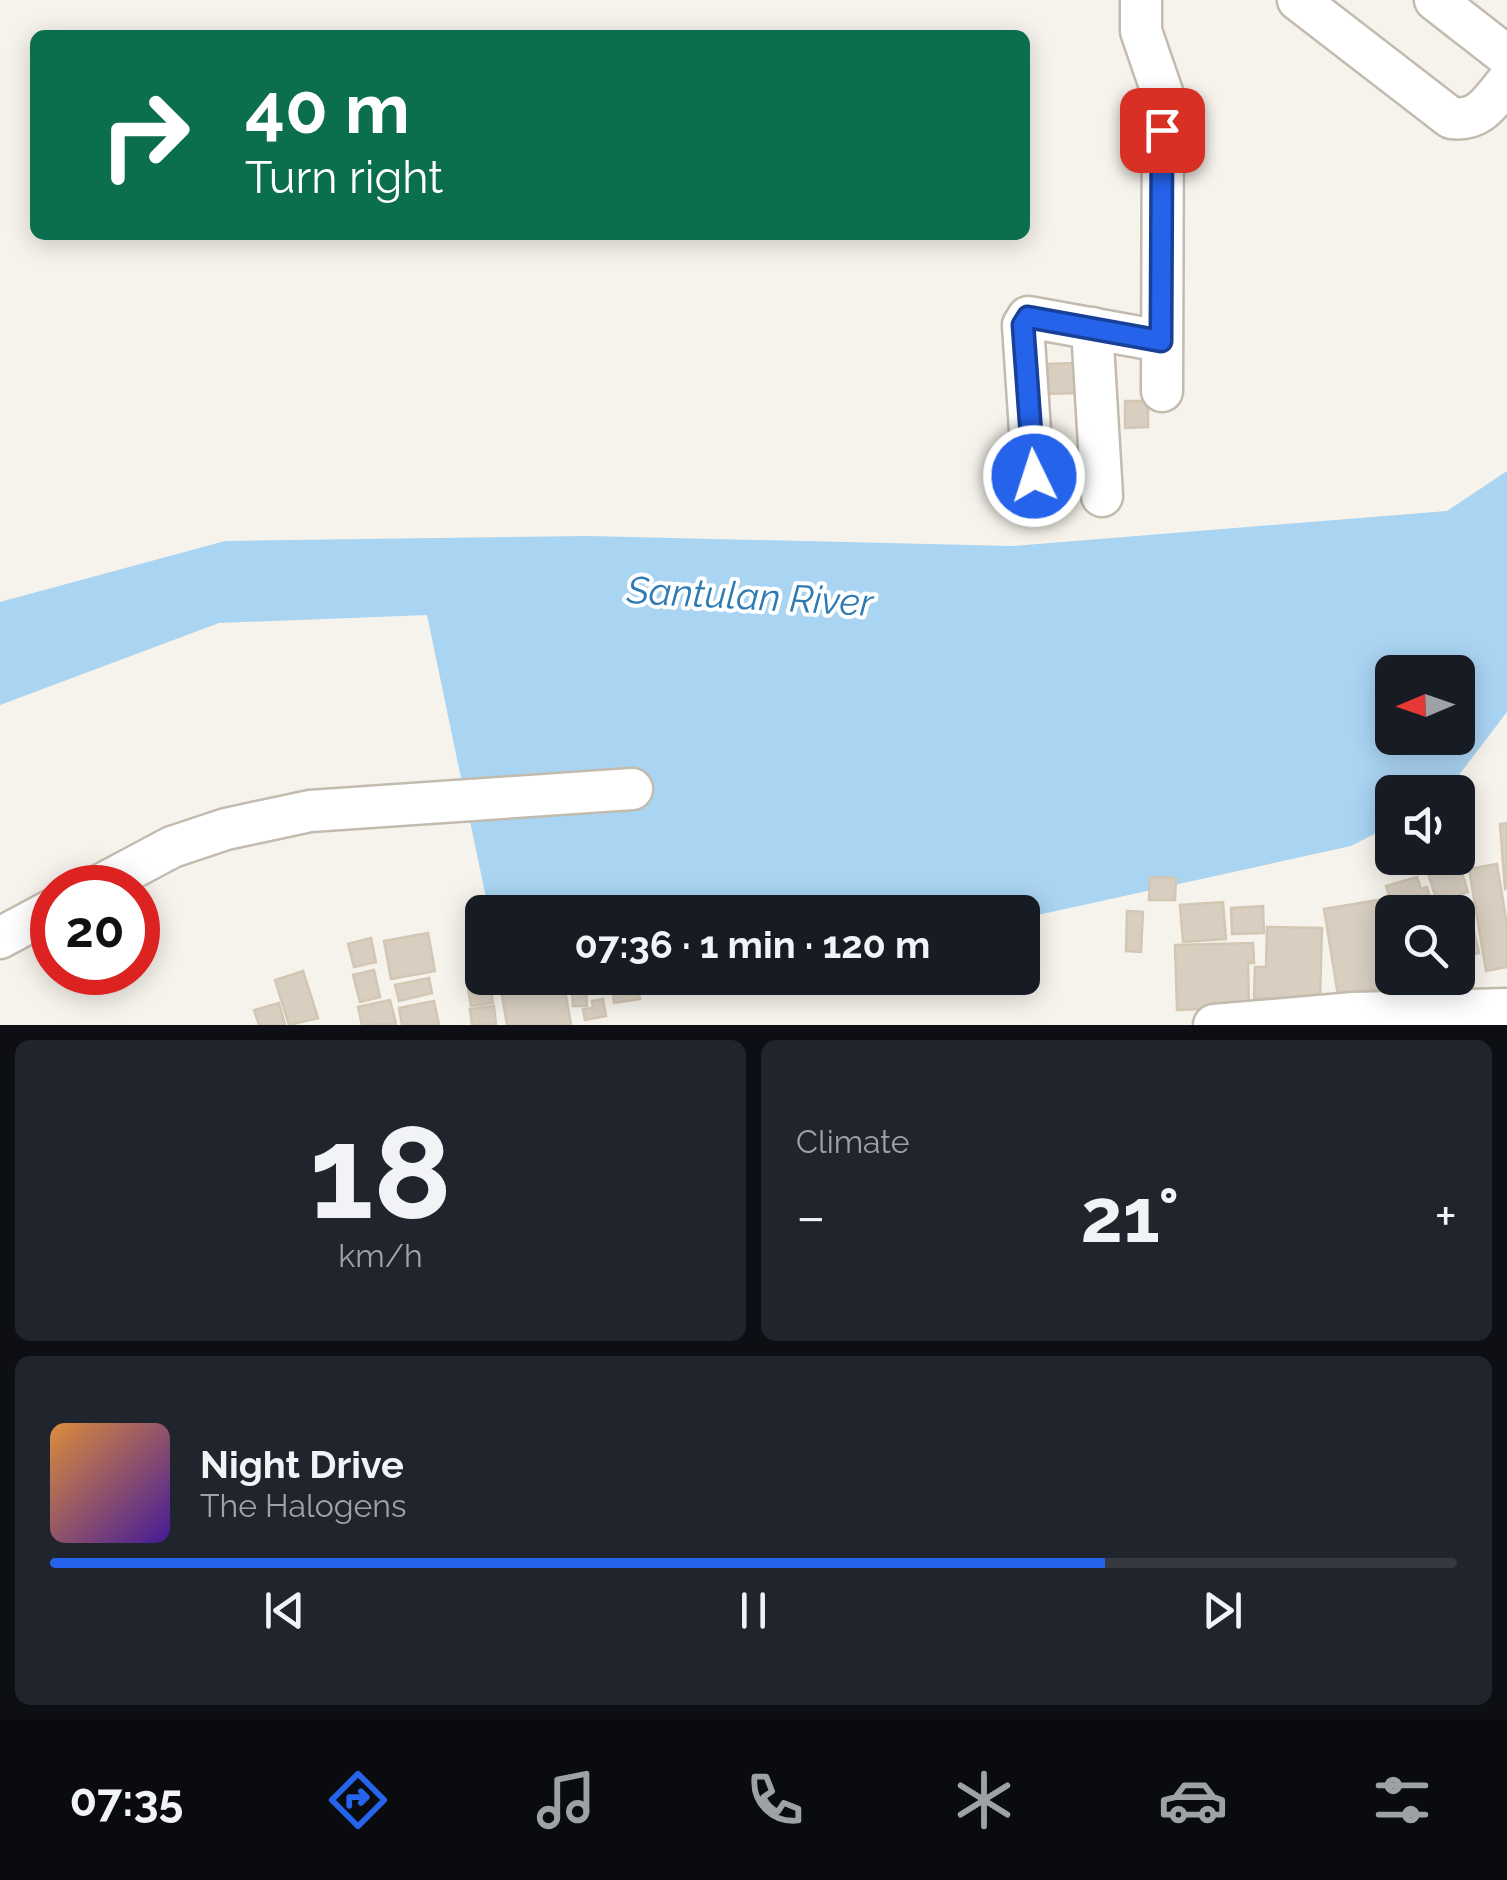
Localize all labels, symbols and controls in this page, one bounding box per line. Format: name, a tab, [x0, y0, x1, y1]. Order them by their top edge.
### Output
text: 40 m	[245, 67, 410, 149]
icon: right	[80, 70, 210, 200]
pin	[1120, 88, 1205, 173]
icon: arrive	[1135, 103, 1190, 158]
text: Turn right	[245, 151, 443, 204]
position arrow	[982, 424, 1086, 528]
water label: Santulan River	[625, 567, 876, 625]
north arrow	[1375, 655, 1475, 755]
map controls	[1375, 655, 1475, 995]
button: sound	[1375, 775, 1475, 875]
speed limit sign: 20	[30, 865, 160, 995]
button: search	[1375, 895, 1475, 995]
text: 07:36 · 1 min · 120 m	[575, 922, 930, 967]
text: 18	[309, 1096, 452, 1248]
text: Climate	[796, 1123, 910, 1160]
text: 21°	[1080, 1171, 1179, 1260]
text: −	[796, 1184, 826, 1249]
text: +	[1434, 1184, 1457, 1249]
text: km/h	[338, 1237, 423, 1274]
text: Night Drive	[200, 1442, 404, 1487]
text: The Halogens	[200, 1487, 406, 1524]
icon: previous	[257, 1583, 312, 1638]
icon: pause	[726, 1583, 781, 1638]
icon: next	[1195, 1583, 1250, 1638]
icon: directions	[323, 1765, 393, 1835]
icon: music	[531, 1765, 601, 1835]
icon: phone	[740, 1765, 810, 1835]
icon: climate	[949, 1765, 1019, 1835]
icon: car	[1158, 1765, 1228, 1835]
icon: filters	[1367, 1765, 1437, 1835]
text: 07:35	[69, 1774, 184, 1827]

